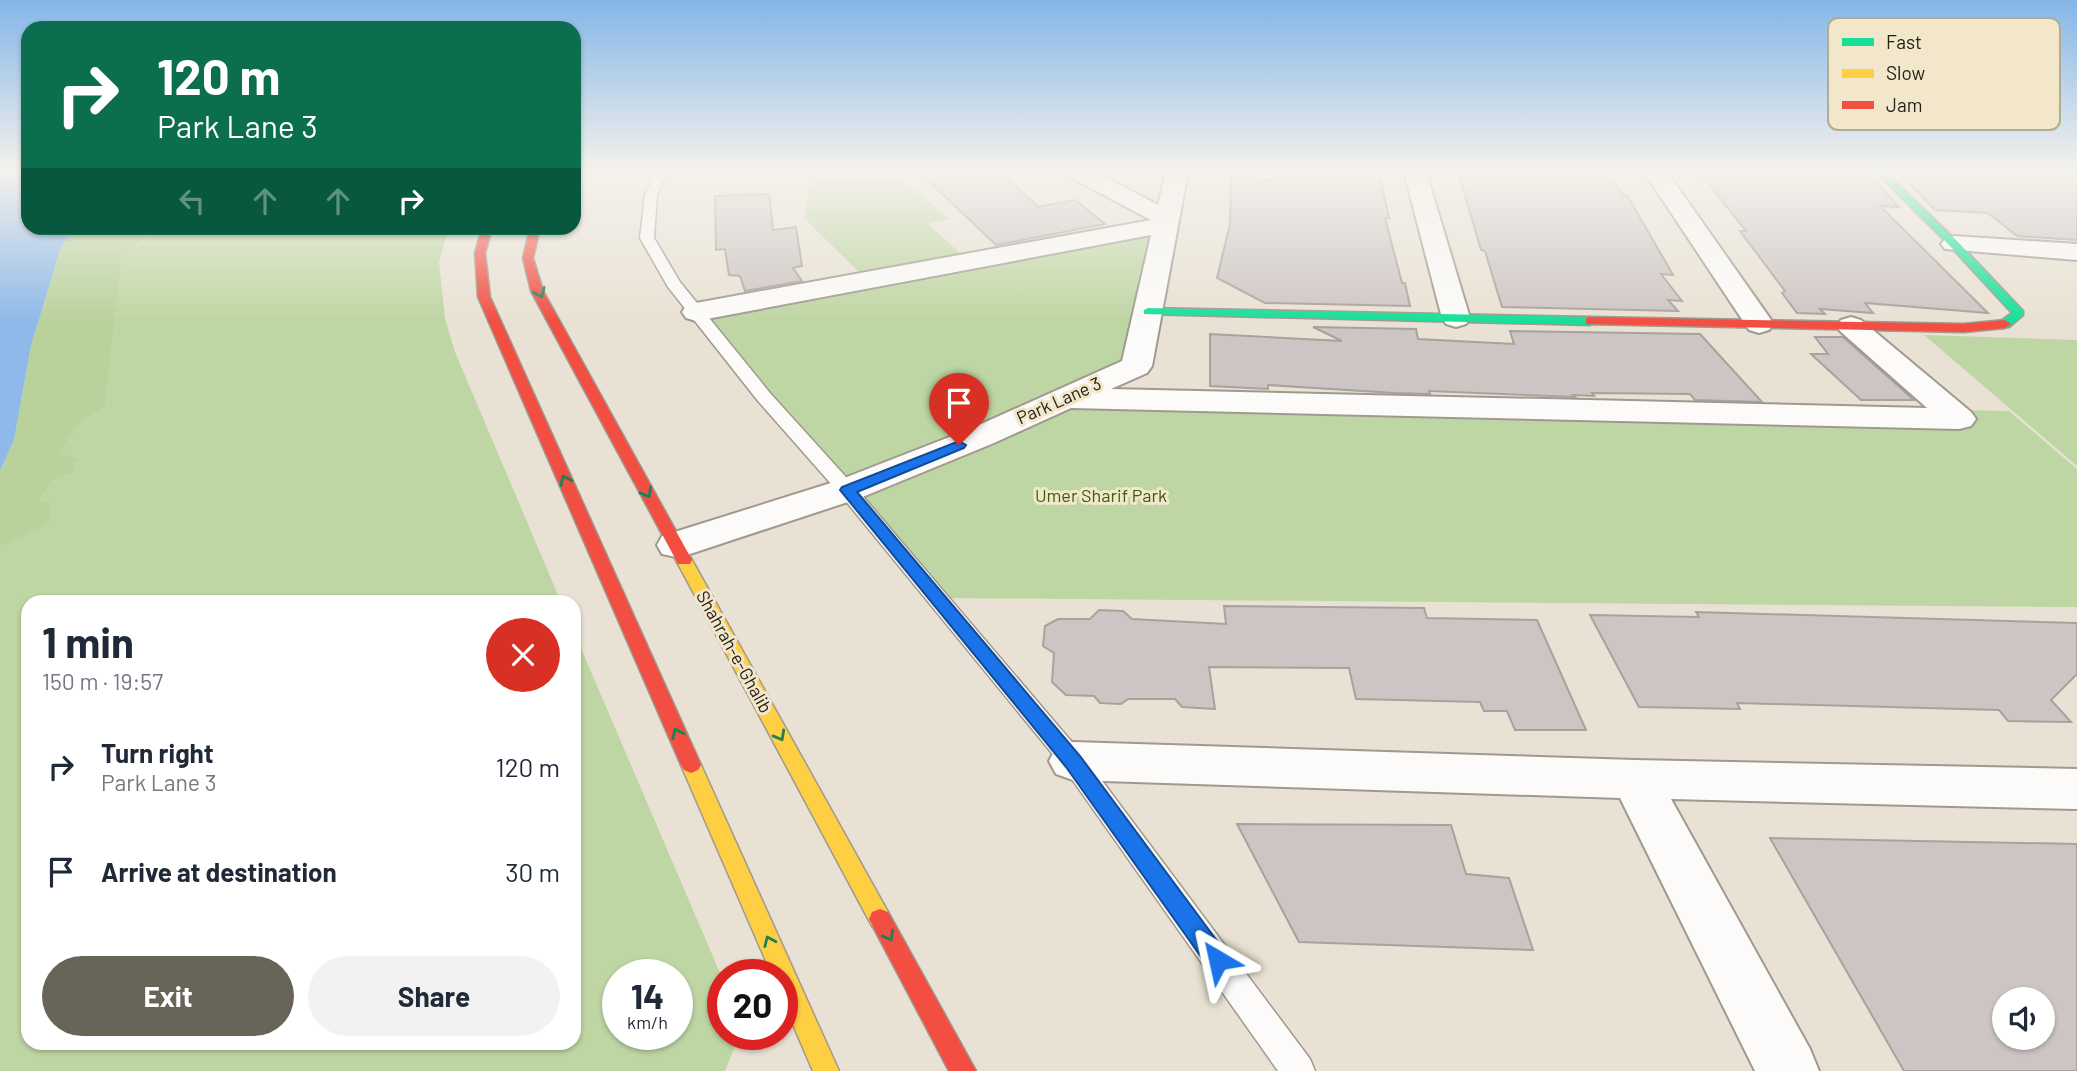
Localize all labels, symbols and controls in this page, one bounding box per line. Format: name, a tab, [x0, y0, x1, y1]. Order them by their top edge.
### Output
legend	[1828, 18, 2060, 130]
text: Fast	[1886, 30, 1922, 53]
text: 120 m	[157, 46, 280, 105]
icon: right	[42, 49, 133, 140]
text: Slow	[1886, 61, 1925, 84]
text: Jam	[1886, 93, 1922, 116]
text: Park Lane 3	[157, 106, 318, 144]
icon: left	[173, 182, 211, 220]
icon: ahead	[246, 182, 284, 220]
icon: ahead	[319, 182, 357, 220]
icon: right	[392, 182, 430, 220]
one-way arrow	[531, 286, 545, 298]
street label: Park Lane 3	[1013, 372, 1104, 429]
pin	[929, 373, 989, 445]
icon: arrive	[940, 384, 978, 422]
one-way arrow	[559, 475, 573, 488]
park label: Umer Sharif Park	[1035, 484, 1167, 506]
one-way arrow	[639, 486, 653, 499]
street label: Shahrah-e-Ghalib	[692, 586, 778, 717]
text: 1 min	[42, 616, 134, 666]
button: close	[486, 618, 560, 692]
text: 150 m · 19:57	[42, 667, 163, 695]
one-way arrow	[671, 728, 685, 741]
one-way arrow	[772, 729, 785, 741]
text: Turn right	[101, 737, 214, 768]
icon: right	[42, 748, 80, 786]
text: 120 m	[496, 751, 560, 782]
text: Park Lane 3	[101, 768, 217, 796]
icon: arrive	[42, 853, 80, 891]
text: Arrive at destination	[101, 856, 337, 887]
text: 30 m	[505, 856, 560, 887]
position arrow	[1181, 923, 1255, 997]
one-way arrow	[881, 928, 894, 941]
one-way arrow	[763, 936, 777, 949]
button: Exit	[42, 956, 294, 1036]
button: Share	[308, 956, 560, 1036]
speed limit sign: 20	[707, 959, 798, 1050]
text: 14	[631, 974, 664, 1016]
map controls	[1992, 987, 2055, 1050]
button: sound	[1992, 987, 2055, 1050]
text: km/h	[627, 1011, 668, 1033]

